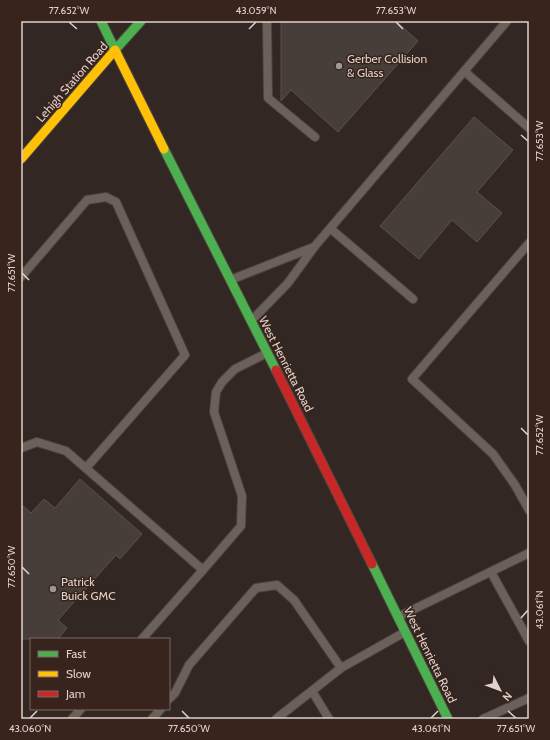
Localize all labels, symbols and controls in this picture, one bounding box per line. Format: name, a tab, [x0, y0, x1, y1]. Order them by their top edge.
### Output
text: 77.652°W	[49, 4, 90, 17]
text: 43.059°N	[235, 4, 277, 17]
text: 77.653°W	[376, 4, 417, 17]
street label: Lehigh Station Road	[33, 38, 111, 125]
place label: Gerber Collision & Glass	[347, 51, 427, 80]
marker: Gerber Collision & Glass	[334, 61, 344, 71]
text: 77.653°W	[533, 120, 546, 161]
text: 77.651°W	[5, 253, 18, 292]
street label: West Henrietta Road	[256, 314, 317, 414]
text: 77.652°W	[533, 414, 546, 455]
text: 77.650°W	[5, 545, 18, 588]
place label: Patrick Buick GMC	[61, 574, 116, 603]
marker: Patrick Buick GMC	[48, 584, 58, 594]
text: 43.061°N	[533, 591, 546, 629]
street label: West Henrietta Road	[401, 604, 460, 705]
legend	[30, 638, 170, 710]
text: Fast	[66, 646, 86, 661]
text: Slow	[66, 666, 91, 681]
north arrow	[480, 670, 520, 710]
text: Jam	[65, 686, 85, 701]
text: N	[500, 689, 515, 704]
text: 43.060°N	[9, 722, 51, 735]
text: 77.650°W	[168, 722, 211, 735]
text: 43.061°N	[412, 722, 450, 735]
text: 77.651°W	[497, 722, 536, 735]

